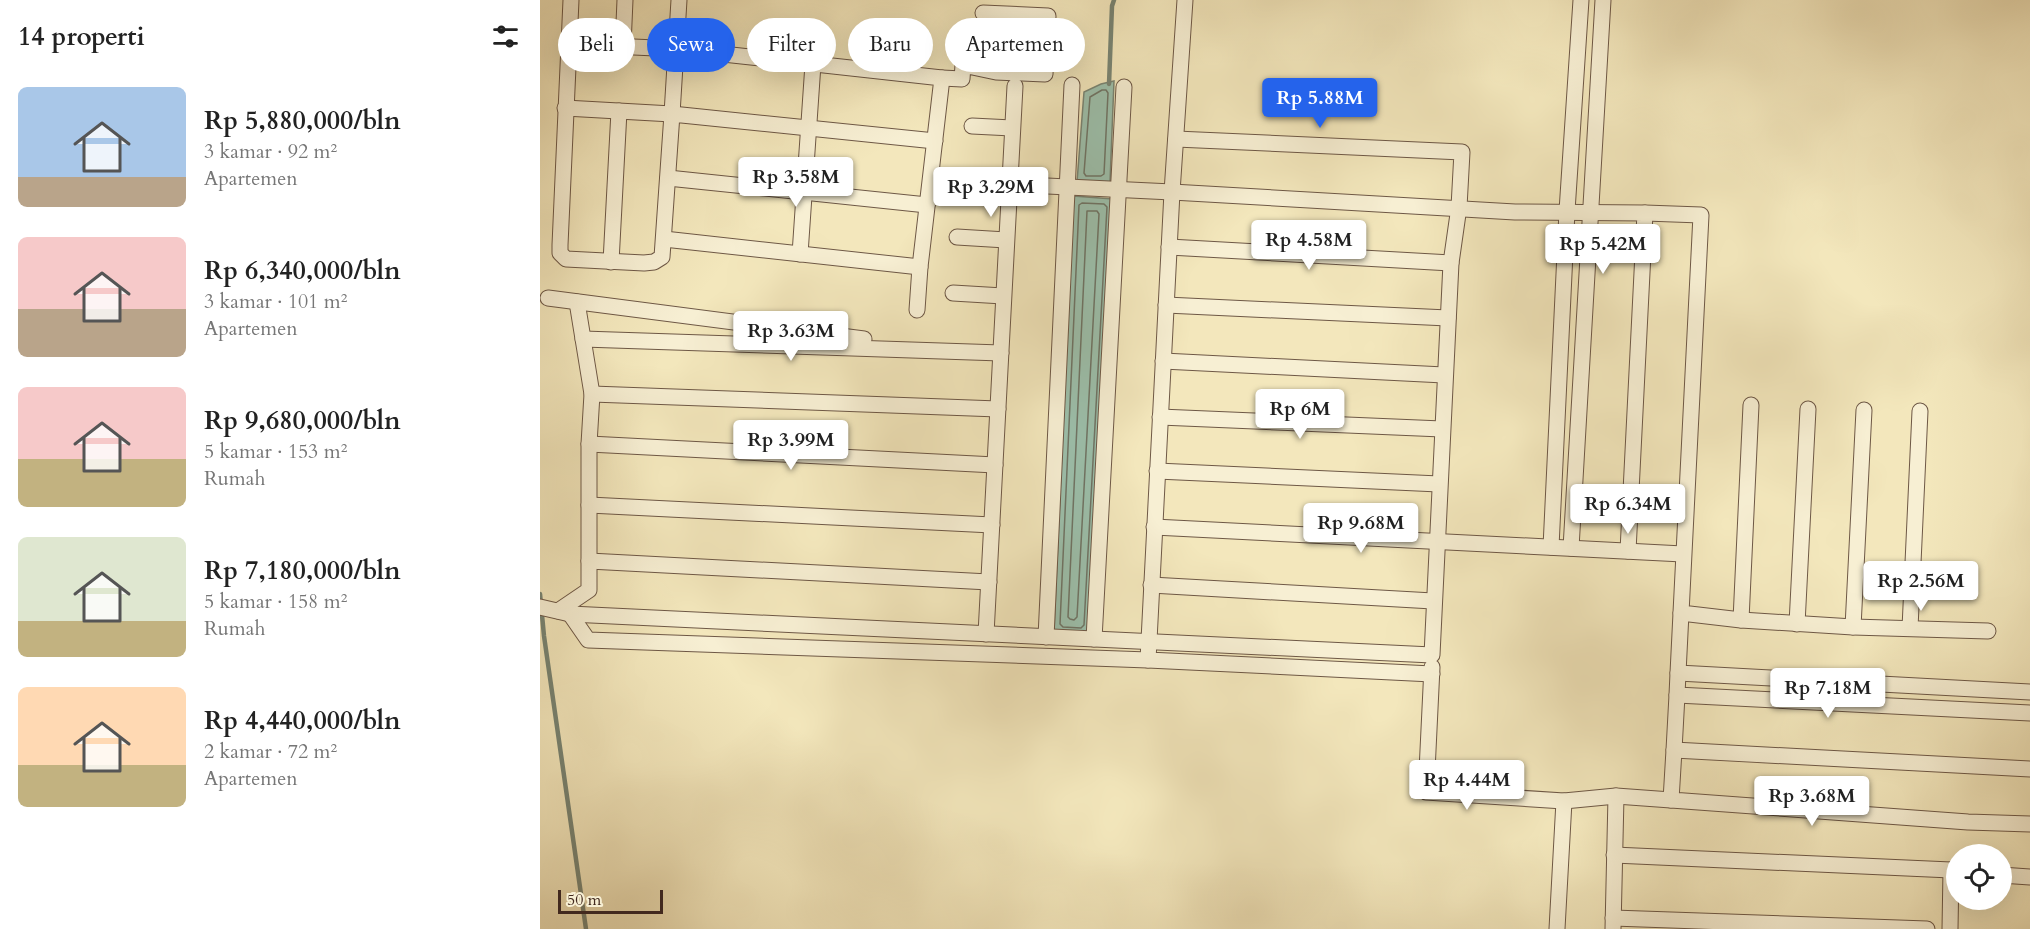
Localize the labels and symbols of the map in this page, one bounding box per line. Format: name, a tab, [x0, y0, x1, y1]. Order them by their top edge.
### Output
pin: Rp 5.88M	[1258, 78, 1382, 129]
pin: Rp 3.58M	[734, 157, 858, 208]
pin: Rp 3.29M	[929, 167, 1053, 218]
pin: Rp 4.58M	[1247, 220, 1371, 271]
pin: Rp 5.42M	[1541, 224, 1665, 275]
pin: Rp 3.63M	[729, 311, 853, 362]
pin: Rp 6M	[1258, 389, 1342, 440]
pin: Rp 3.99M	[729, 420, 853, 471]
pin: Rp 6.34M	[1566, 484, 1690, 535]
pin: Rp 9.68M	[1299, 503, 1423, 554]
pin: Rp 2.56M	[1859, 561, 1983, 612]
pin: Rp 7.18M	[1766, 668, 1890, 719]
pin: Rp 4.44M	[1405, 760, 1529, 811]
pin: Rp 3.68M	[1750, 776, 1874, 827]
scale bar	[558, 887, 663, 914]

